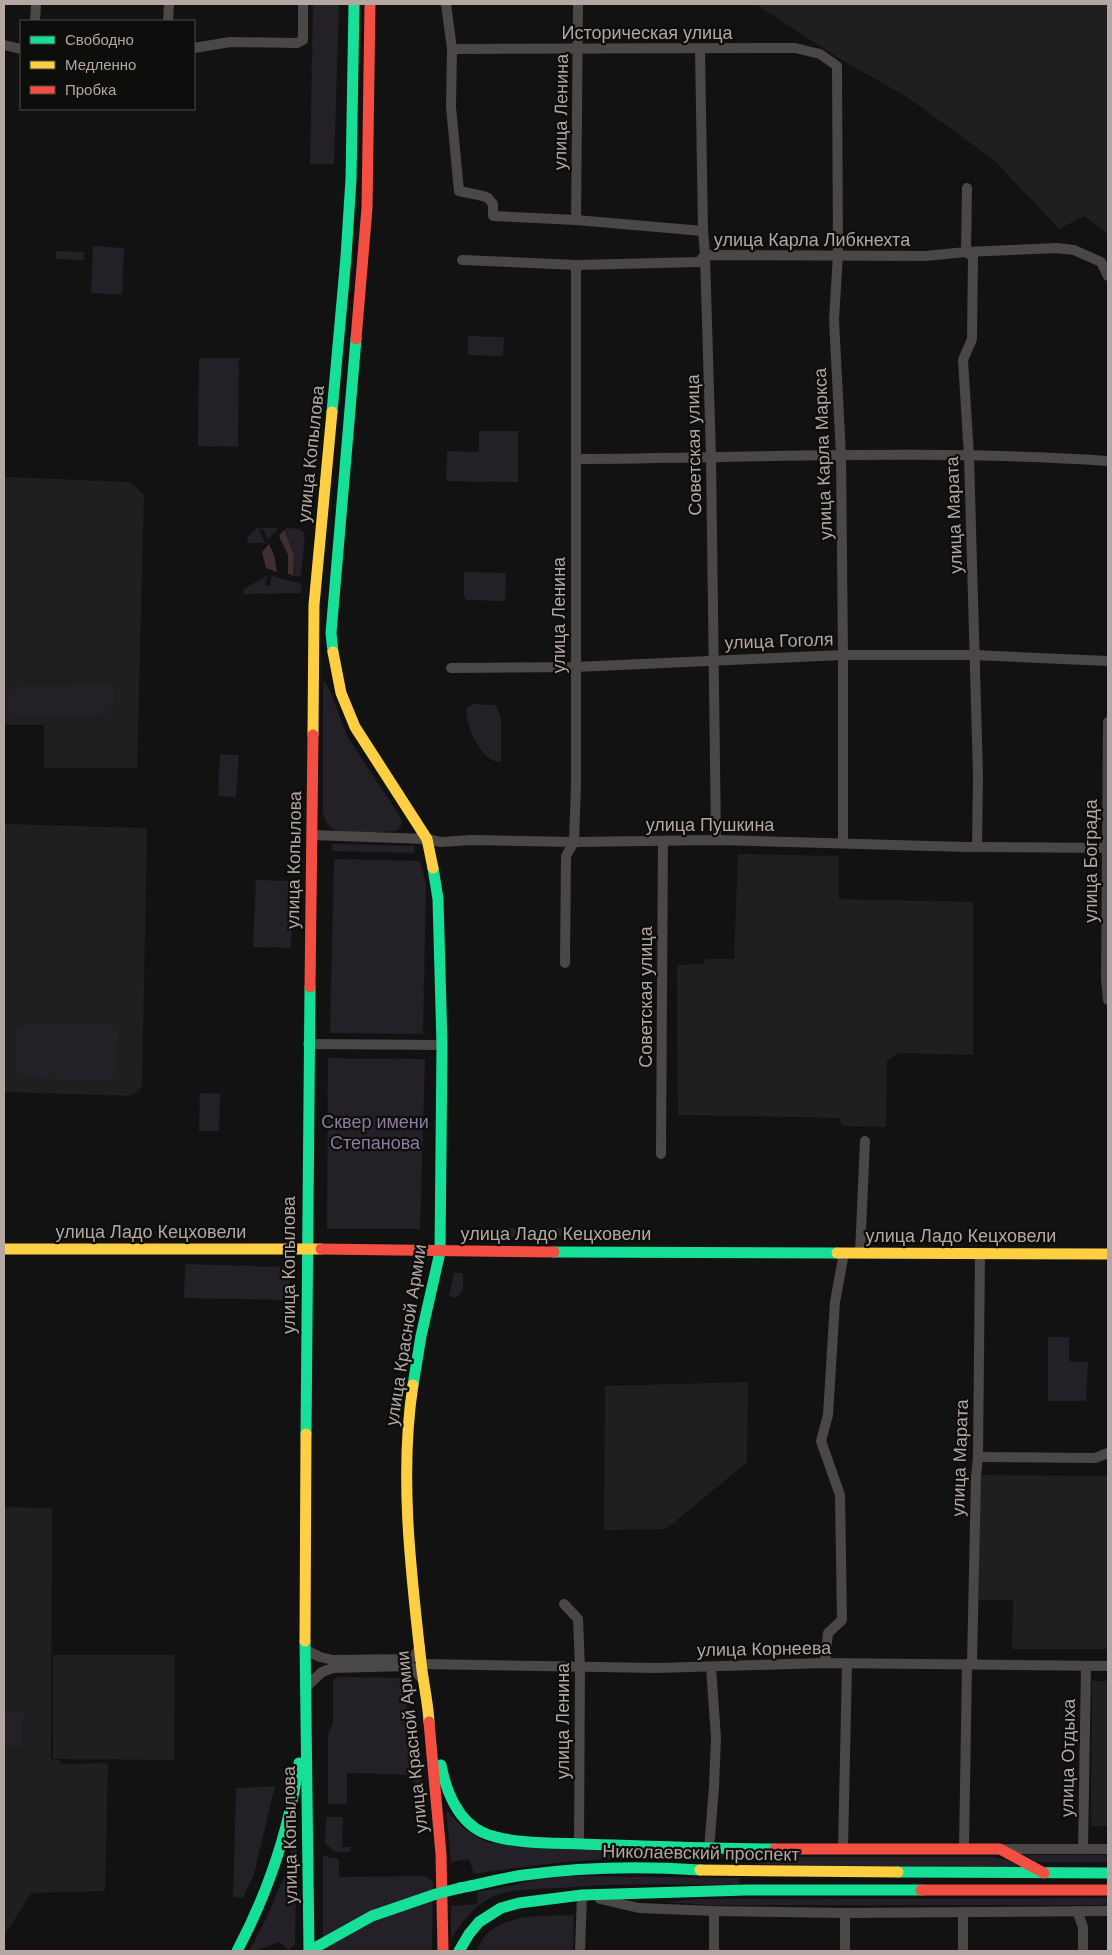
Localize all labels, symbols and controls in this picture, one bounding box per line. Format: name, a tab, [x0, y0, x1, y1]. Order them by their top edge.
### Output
legend	[20, 20, 195, 110]
street label: Историческая улица	[562, 23, 733, 43]
text: Свободно	[65, 31, 134, 48]
street label: улица Ленина	[550, 53, 572, 170]
text: Медленно	[65, 56, 136, 73]
text: Пробка	[65, 81, 117, 98]
street label: улица Карла Либкнехта	[714, 230, 911, 250]
street label: улица Карла Маркса	[810, 367, 836, 540]
street label: Советская улица	[683, 373, 705, 516]
street label: улица Копылова	[294, 383, 328, 524]
street label: улица Марата	[942, 455, 966, 574]
street label: улица Ленина	[549, 556, 569, 673]
street label: улица Гоголя	[724, 629, 834, 653]
street label: улица Копылова	[283, 790, 305, 929]
street label: улица Бограда	[1081, 798, 1101, 923]
street label: улица Пушкина	[646, 815, 775, 835]
street label: Советская улица	[636, 925, 656, 1068]
park label: Сквер имени Степанова	[321, 1112, 429, 1153]
street label: улица Копылова	[279, 1195, 299, 1334]
street label: улица Ладо Кецховели	[56, 1222, 246, 1242]
street label: улица Ладо Кецховели	[461, 1224, 651, 1244]
street label: улица Ладо Кецховели	[866, 1226, 1056, 1246]
street label: улица Красной Армии	[382, 1243, 430, 1427]
street label: улица Марата	[948, 1398, 972, 1517]
street label: улица Корнеева	[697, 1638, 832, 1660]
street label: улица Красной Армии	[392, 1650, 432, 1834]
street label: улица Ленина	[553, 1662, 573, 1779]
street label: улица Отдыха	[1057, 1698, 1079, 1817]
street label: улица Копылова	[279, 1765, 301, 1904]
street label: Николаевский проспект	[602, 1841, 800, 1865]

